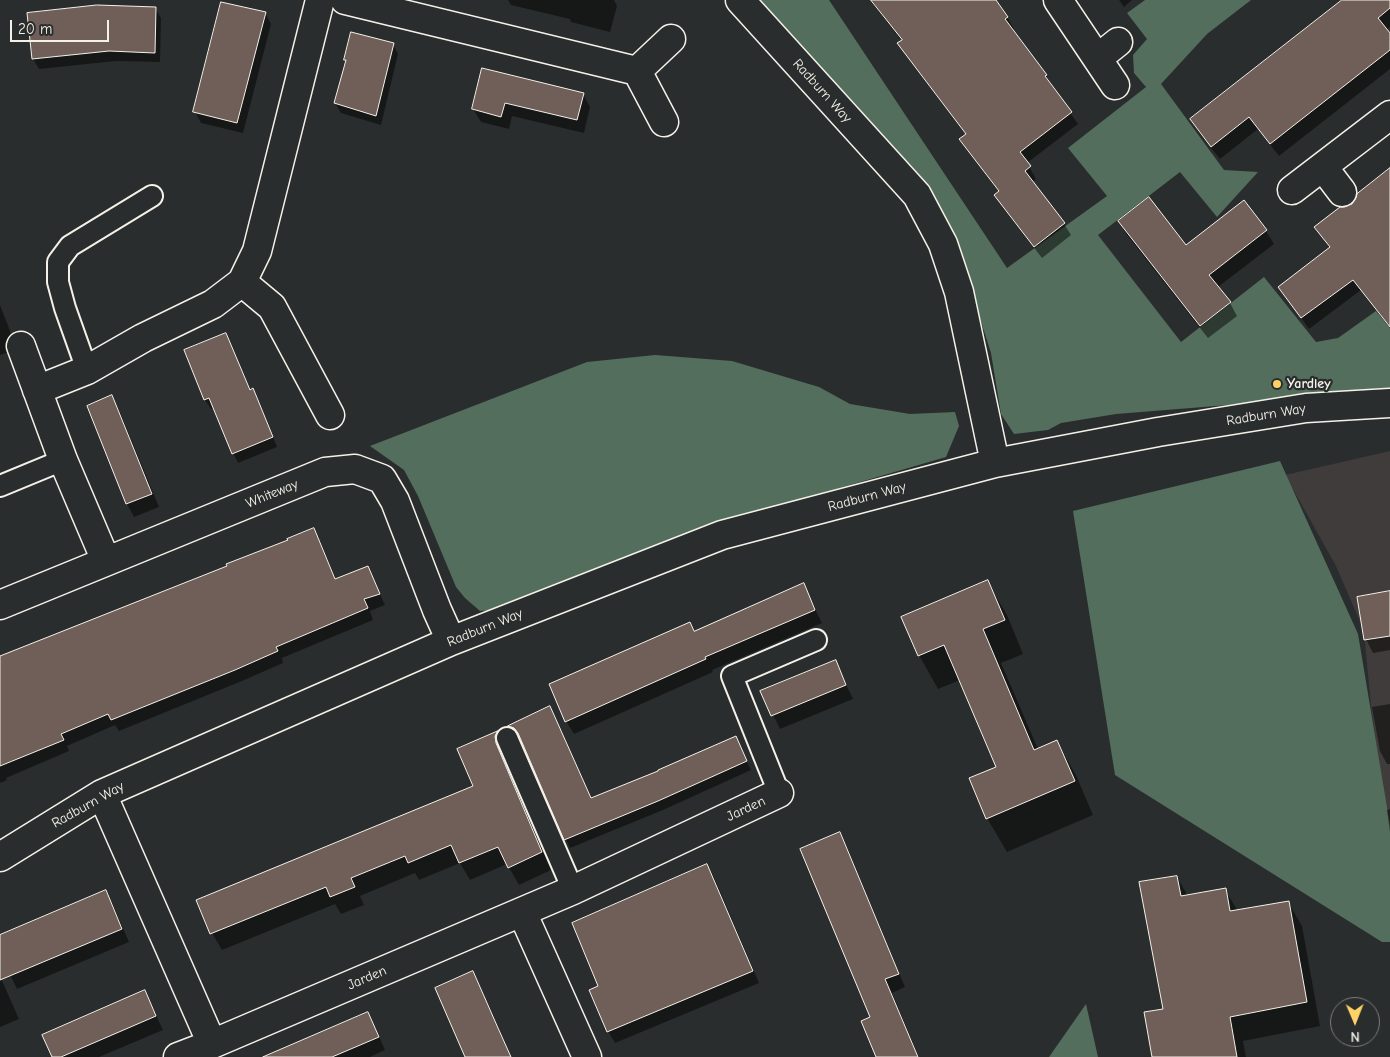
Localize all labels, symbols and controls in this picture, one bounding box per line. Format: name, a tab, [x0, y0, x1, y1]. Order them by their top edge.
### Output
scale bar	[12, 10, 111, 42]
text: 20 m	[18, 20, 52, 38]
street label: Radburn Way	[789, 56, 855, 126]
place label: Yardley	[1287, 376, 1331, 392]
marker: Yardley	[1271, 378, 1283, 390]
street label: Radburn Way	[1225, 400, 1307, 430]
street label: Whiteway	[243, 476, 301, 512]
street label: Radburn Way	[826, 479, 908, 515]
street label: Radburn Way	[445, 605, 525, 651]
street label: Radburn Way	[49, 778, 127, 832]
street label: Jarden	[724, 793, 768, 825]
street label: Jarden	[345, 962, 389, 994]
north arrow	[1330, 997, 1380, 1047]
text: N	[1351, 1028, 1360, 1045]

